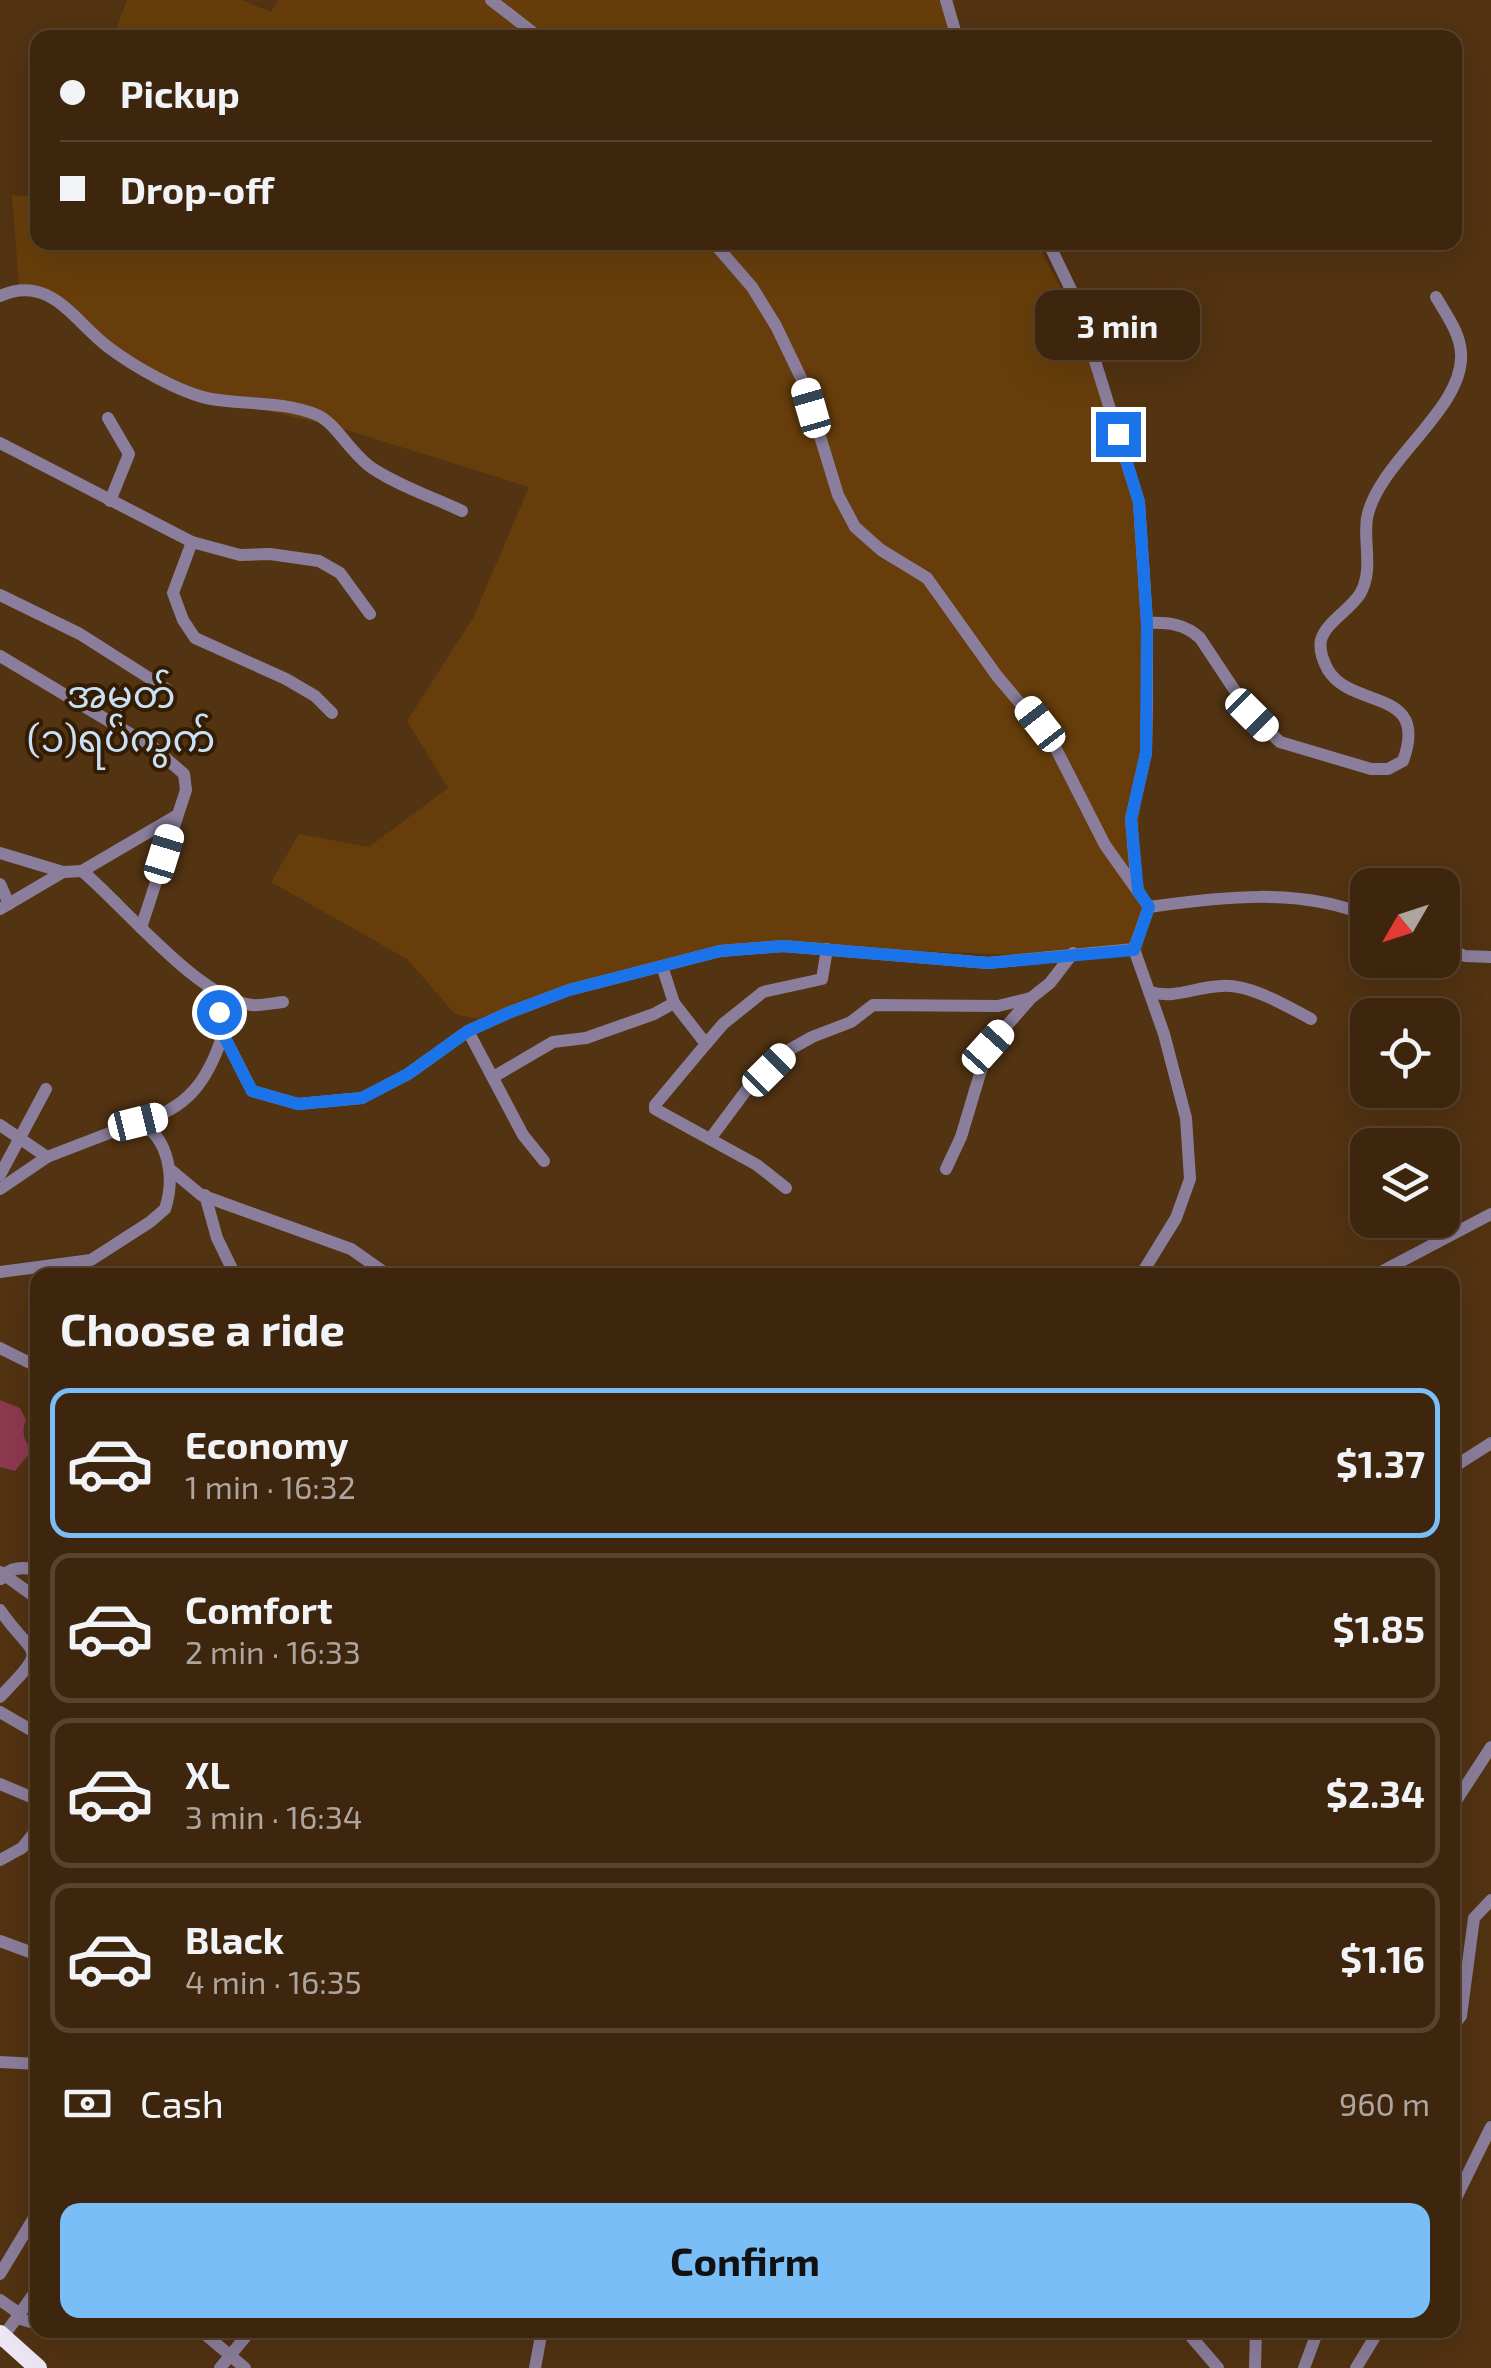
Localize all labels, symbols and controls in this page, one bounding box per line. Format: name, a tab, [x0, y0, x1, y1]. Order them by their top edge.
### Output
text: Pickup	[120, 70, 240, 116]
text: Drop-off	[120, 166, 274, 212]
callout: 3 min	[1036, 289, 1200, 359]
text: 3 min	[1077, 306, 1158, 344]
car	[788, 375, 834, 441]
route end	[1096, 412, 1141, 457]
district label: အမှတ် (၁)ရပ်ကွက်	[27, 669, 215, 770]
car	[1220, 683, 1284, 747]
car	[1010, 691, 1070, 757]
car	[141, 821, 187, 887]
north arrow	[1350, 868, 1460, 978]
map controls	[1350, 868, 1460, 1238]
route start	[197, 990, 242, 1035]
button: locate	[1350, 998, 1460, 1108]
car	[957, 1015, 1019, 1079]
car	[737, 1038, 801, 1102]
car	[105, 1100, 171, 1144]
button: layers	[1350, 1128, 1460, 1238]
text: Choose a ride	[60, 1301, 345, 1355]
icon: car	[65, 1418, 155, 1508]
text: Economy	[185, 1421, 349, 1467]
text: $1.37	[1336, 1440, 1425, 1486]
text: 1 min · 16:32	[185, 1467, 356, 1505]
icon: car	[65, 1583, 155, 1673]
text: Comfort	[185, 1586, 333, 1632]
text: $1.85	[1333, 1605, 1425, 1651]
text: 2 min · 16:33	[185, 1632, 361, 1670]
icon: car	[65, 1748, 155, 1838]
text: XL	[185, 1751, 230, 1797]
text: $2.34	[1326, 1770, 1425, 1816]
text: 3 min · 16:34	[185, 1797, 362, 1835]
icon: car	[65, 1913, 155, 2003]
text: Black	[185, 1916, 284, 1962]
text: $1.16	[1340, 1935, 1425, 1981]
text: 4 min · 16:35	[185, 1962, 362, 2000]
icon: cash	[60, 2076, 115, 2131]
text: Cash	[140, 2080, 224, 2126]
text: 960 m	[1339, 2084, 1430, 2122]
button: Confirm	[60, 2203, 1430, 2318]

